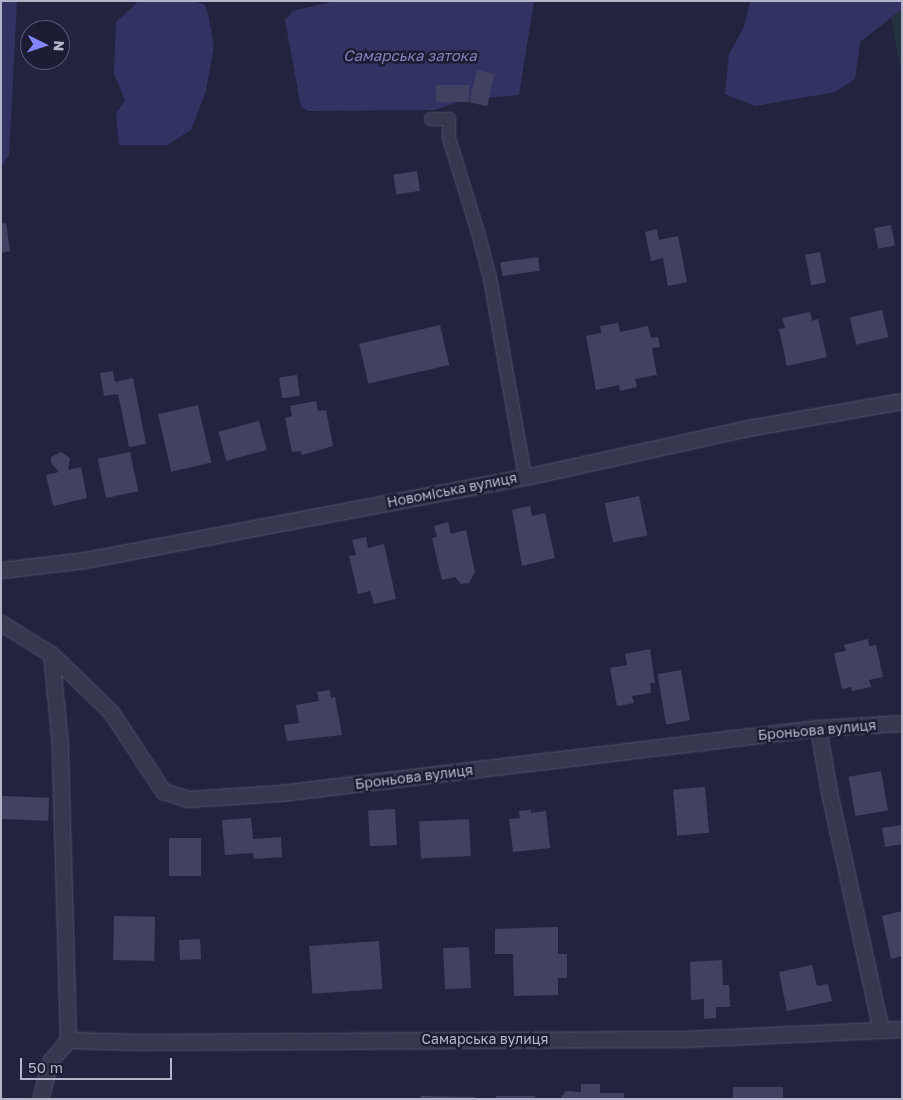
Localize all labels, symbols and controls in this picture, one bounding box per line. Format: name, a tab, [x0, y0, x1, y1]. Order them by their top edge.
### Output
north arrow	[20, 20, 70, 70]
text: N	[51, 40, 68, 52]
water label: Самарська затока	[343, 47, 477, 65]
street label: Новоміська вулиця	[386, 469, 518, 511]
street label: Броньова вулиця	[757, 716, 877, 744]
street label: Броньова вулиця	[354, 761, 474, 793]
street label: Самарська вулиця	[421, 1031, 549, 1047]
scale bar	[22, 1048, 175, 1080]
text: 50 m	[28, 1058, 63, 1076]

